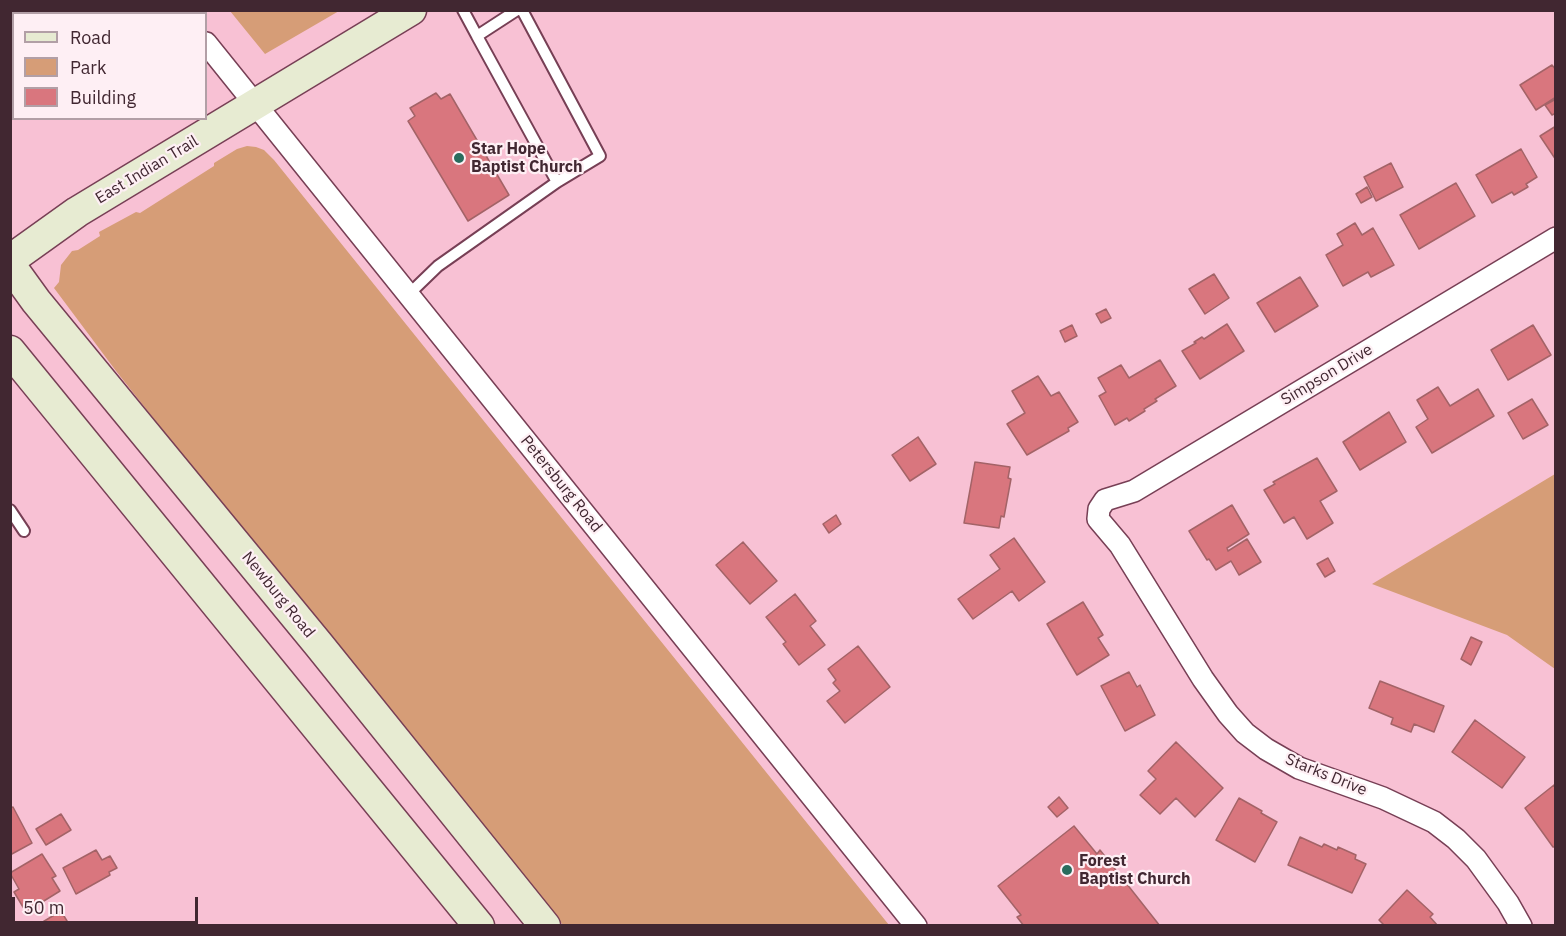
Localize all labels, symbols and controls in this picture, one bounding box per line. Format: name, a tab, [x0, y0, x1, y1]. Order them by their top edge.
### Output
legend	[12, 12, 207, 120]
text: Road	[70, 26, 111, 49]
text: Park	[70, 56, 106, 79]
text: Building	[70, 86, 136, 109]
street label: East Indian Trail	[92, 132, 202, 208]
place label: Star Hope Baptist Church	[471, 139, 583, 177]
marker: Star Hope Baptist Church	[452, 151, 466, 165]
street label: Simpson Drive	[1278, 340, 1376, 410]
street label: Petersburg Road	[516, 432, 606, 536]
street label: Newburg Road	[237, 548, 319, 642]
street label: Starks Drive	[1282, 750, 1370, 800]
place label: Forest Baptist Church	[1079, 851, 1191, 889]
marker: Forest Baptist Church	[1060, 863, 1074, 877]
scale bar	[15, 885, 201, 923]
text: 50 m	[23, 896, 65, 919]

